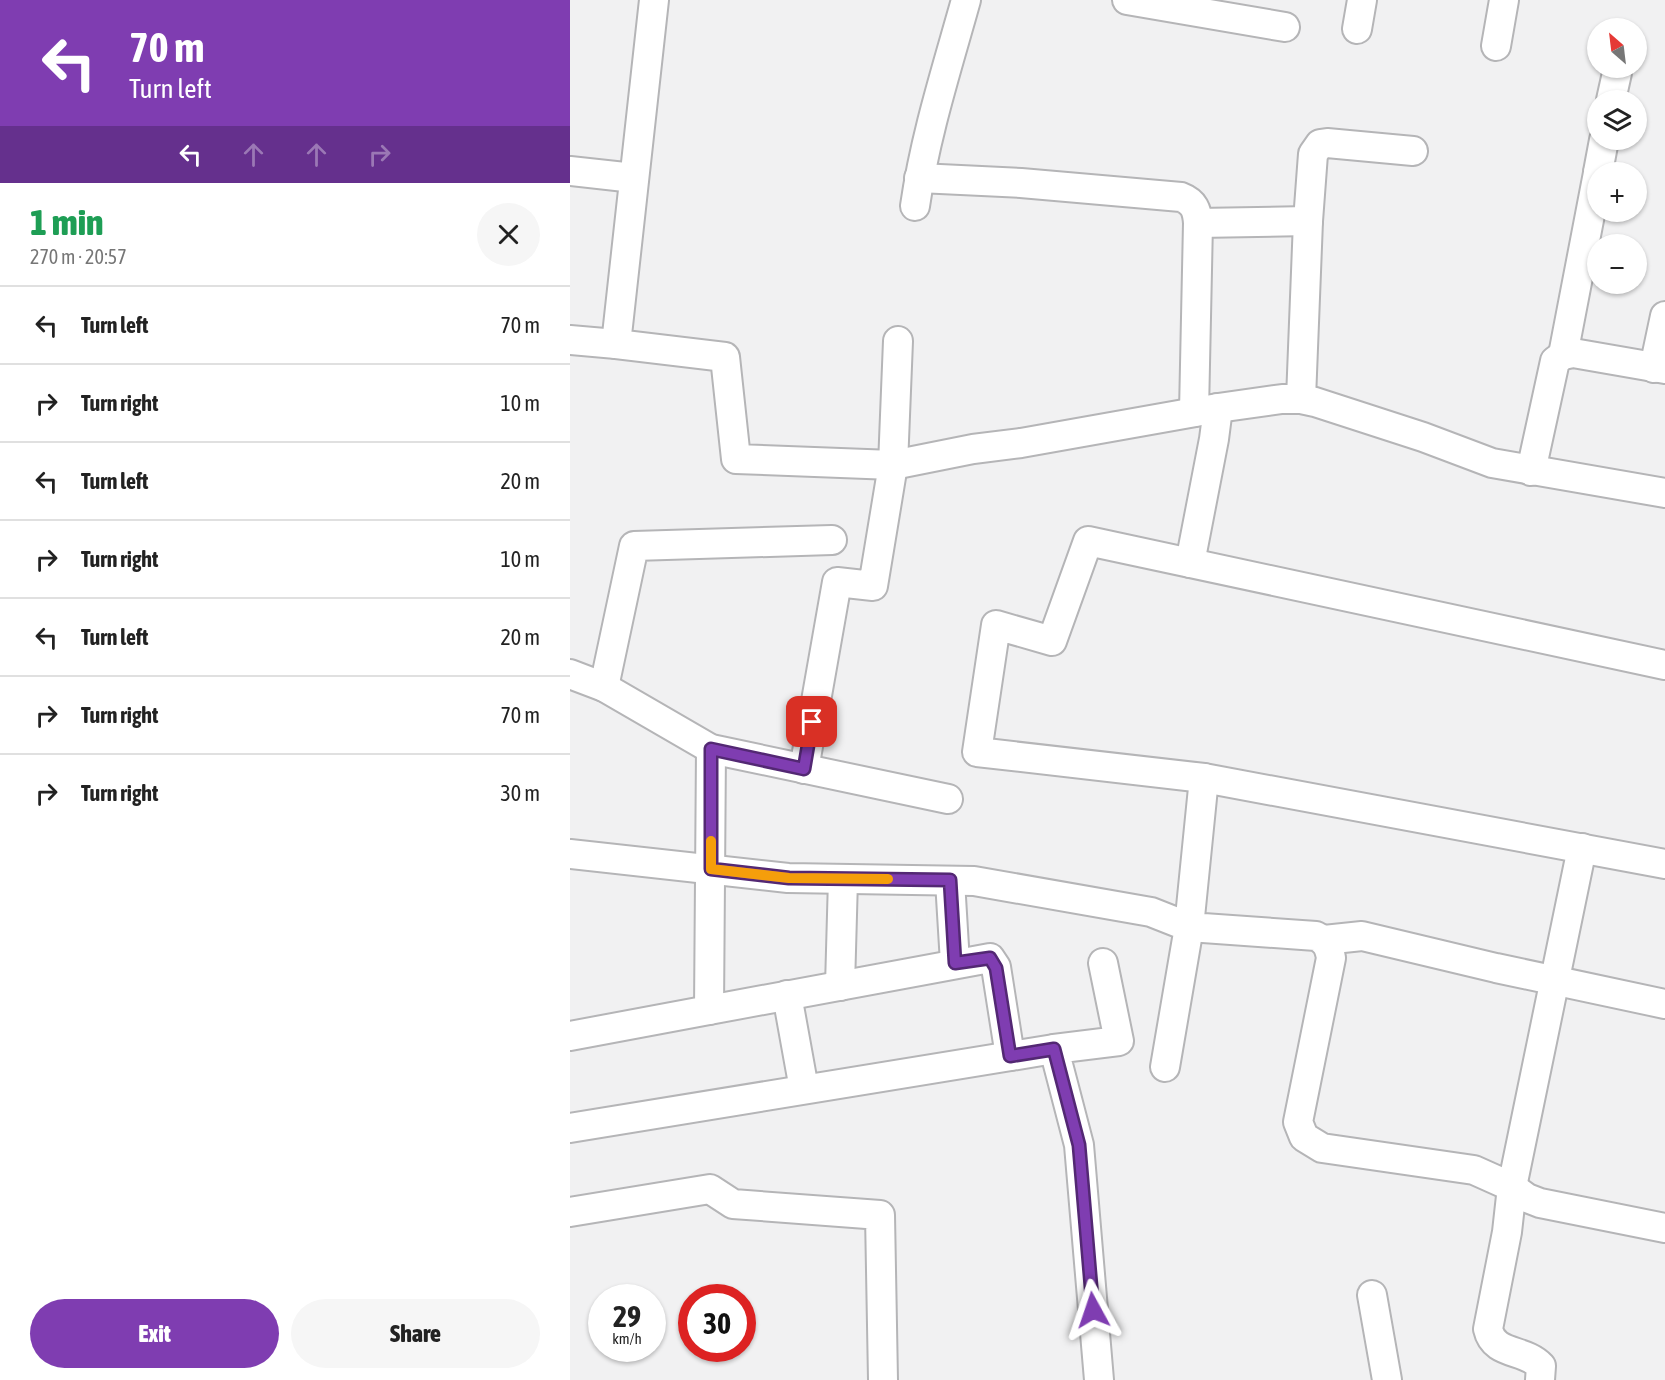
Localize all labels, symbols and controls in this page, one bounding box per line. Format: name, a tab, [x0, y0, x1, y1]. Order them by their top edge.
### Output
north arrow	[1587, 18, 1647, 78]
map controls	[1587, 18, 1647, 294]
text: 70 m	[129, 23, 204, 71]
icon: left	[30, 24, 108, 102]
text: Turn left	[129, 73, 212, 104]
button: layers	[1587, 90, 1647, 150]
icon: left	[174, 138, 207, 171]
icon: ahead	[237, 138, 270, 171]
icon: ahead	[300, 138, 333, 171]
icon: right	[363, 138, 396, 171]
button: +	[1587, 162, 1647, 222]
text: 1 min	[30, 201, 104, 243]
button: close	[477, 203, 540, 266]
button: −	[1587, 234, 1647, 294]
text: 270 m · 20:57	[30, 245, 127, 268]
icon: left	[30, 309, 63, 342]
text: Turn left	[81, 312, 148, 338]
text: 70 m	[500, 312, 540, 338]
icon: right	[30, 387, 63, 420]
text: Turn right	[81, 390, 158, 416]
text: 10 m	[500, 390, 540, 416]
icon: left	[30, 465, 63, 498]
text: Turn left	[81, 468, 148, 494]
text: 20 m	[500, 468, 540, 494]
icon: right	[30, 543, 63, 576]
text: Turn right	[81, 546, 158, 572]
text: 10 m	[500, 546, 540, 572]
icon: left	[30, 621, 63, 654]
text: Turn left	[81, 624, 148, 650]
text: 20 m	[500, 624, 540, 650]
pin	[786, 696, 837, 747]
icon: right	[30, 699, 63, 732]
text: Turn right	[81, 702, 158, 728]
text: 70 m	[500, 702, 540, 728]
icon: arrive	[795, 705, 828, 738]
icon: right	[30, 777, 63, 810]
text: Turn right	[81, 780, 158, 806]
text: 30 m	[500, 780, 540, 806]
position arrow	[1061, 1278, 1125, 1342]
speed limit sign: 30	[678, 1284, 756, 1362]
button: Exit	[30, 1299, 279, 1368]
button: Share	[291, 1299, 540, 1368]
text: 29	[613, 1299, 641, 1333]
text: km/h	[612, 1330, 642, 1347]

